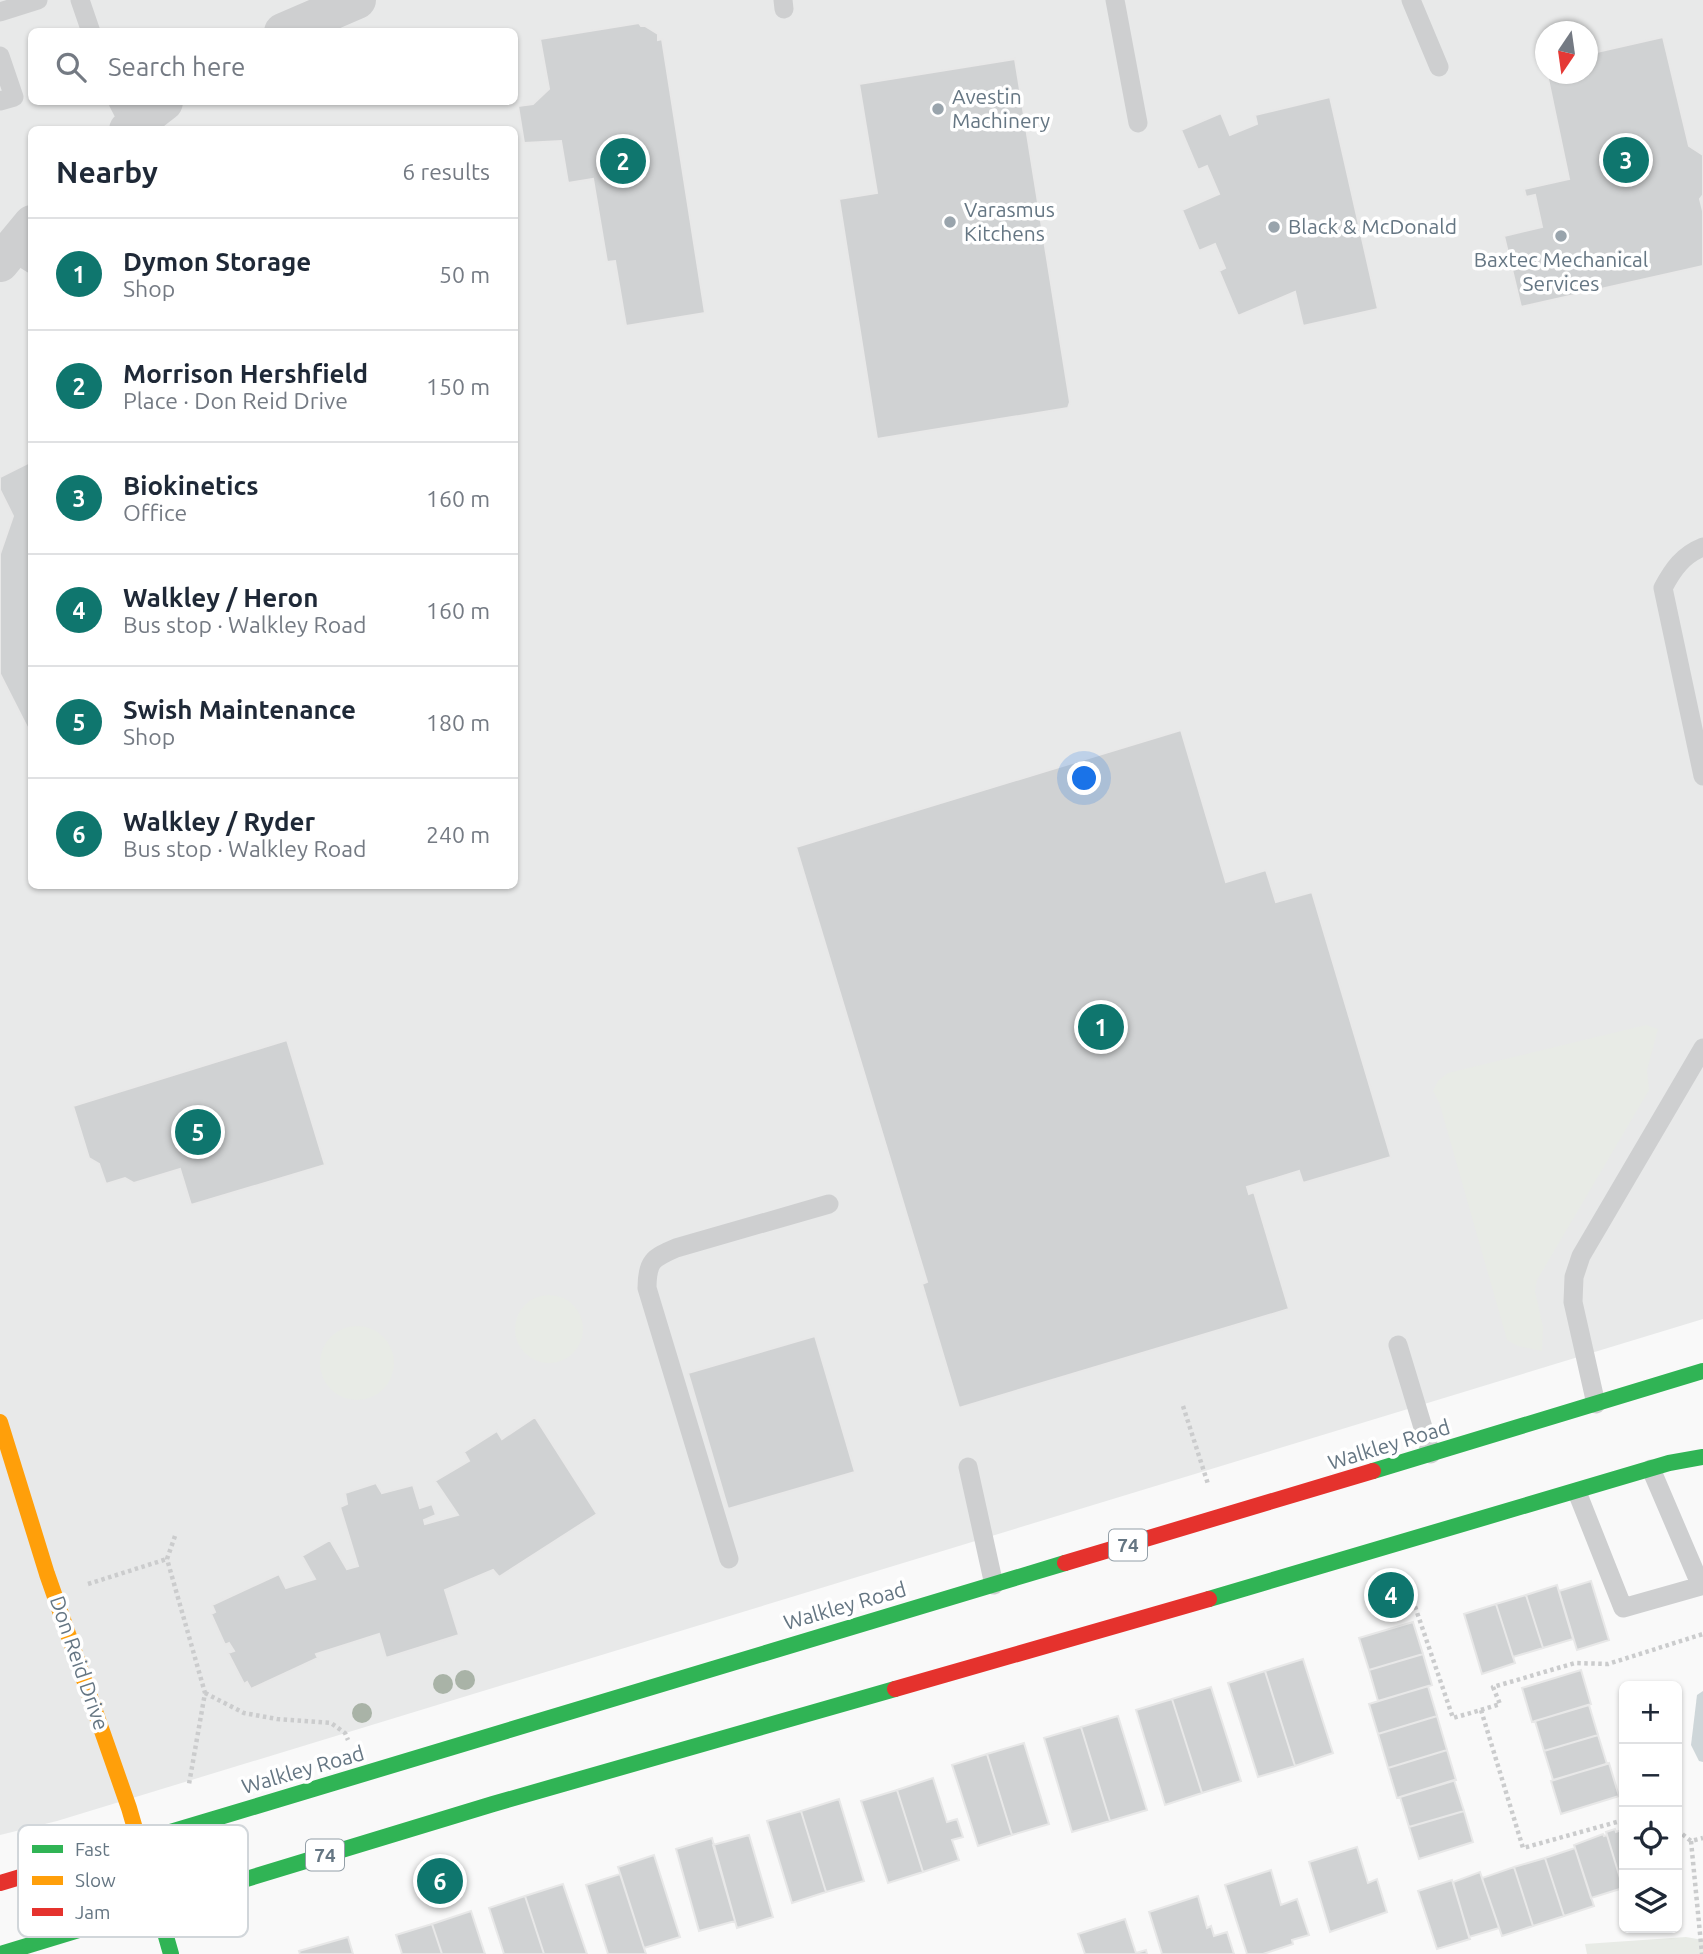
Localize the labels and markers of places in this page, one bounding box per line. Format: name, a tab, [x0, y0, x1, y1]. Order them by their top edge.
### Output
place label: Avestin Machinery	[952, 84, 1050, 132]
marker: Avestin Machinery	[930, 101, 946, 117]
pin: 3	[1603, 134, 1649, 186]
pin: 2	[600, 135, 646, 187]
place label: Varasmus Kitchens	[964, 197, 1055, 245]
marker: Varasmus Kitchens	[942, 214, 958, 230]
place label: Black & McDonald	[1288, 214, 1457, 238]
marker: Black & McDonald	[1266, 219, 1282, 235]
marker: Baxtec Mechanical Services	[1553, 228, 1569, 244]
place label: Baxtec Mechanical Services	[1474, 247, 1648, 295]
pin: 1	[1078, 1001, 1124, 1053]
pin: 5	[175, 1106, 221, 1158]
pin: 4	[1368, 1569, 1414, 1621]
pin: 6	[417, 1855, 463, 1907]

